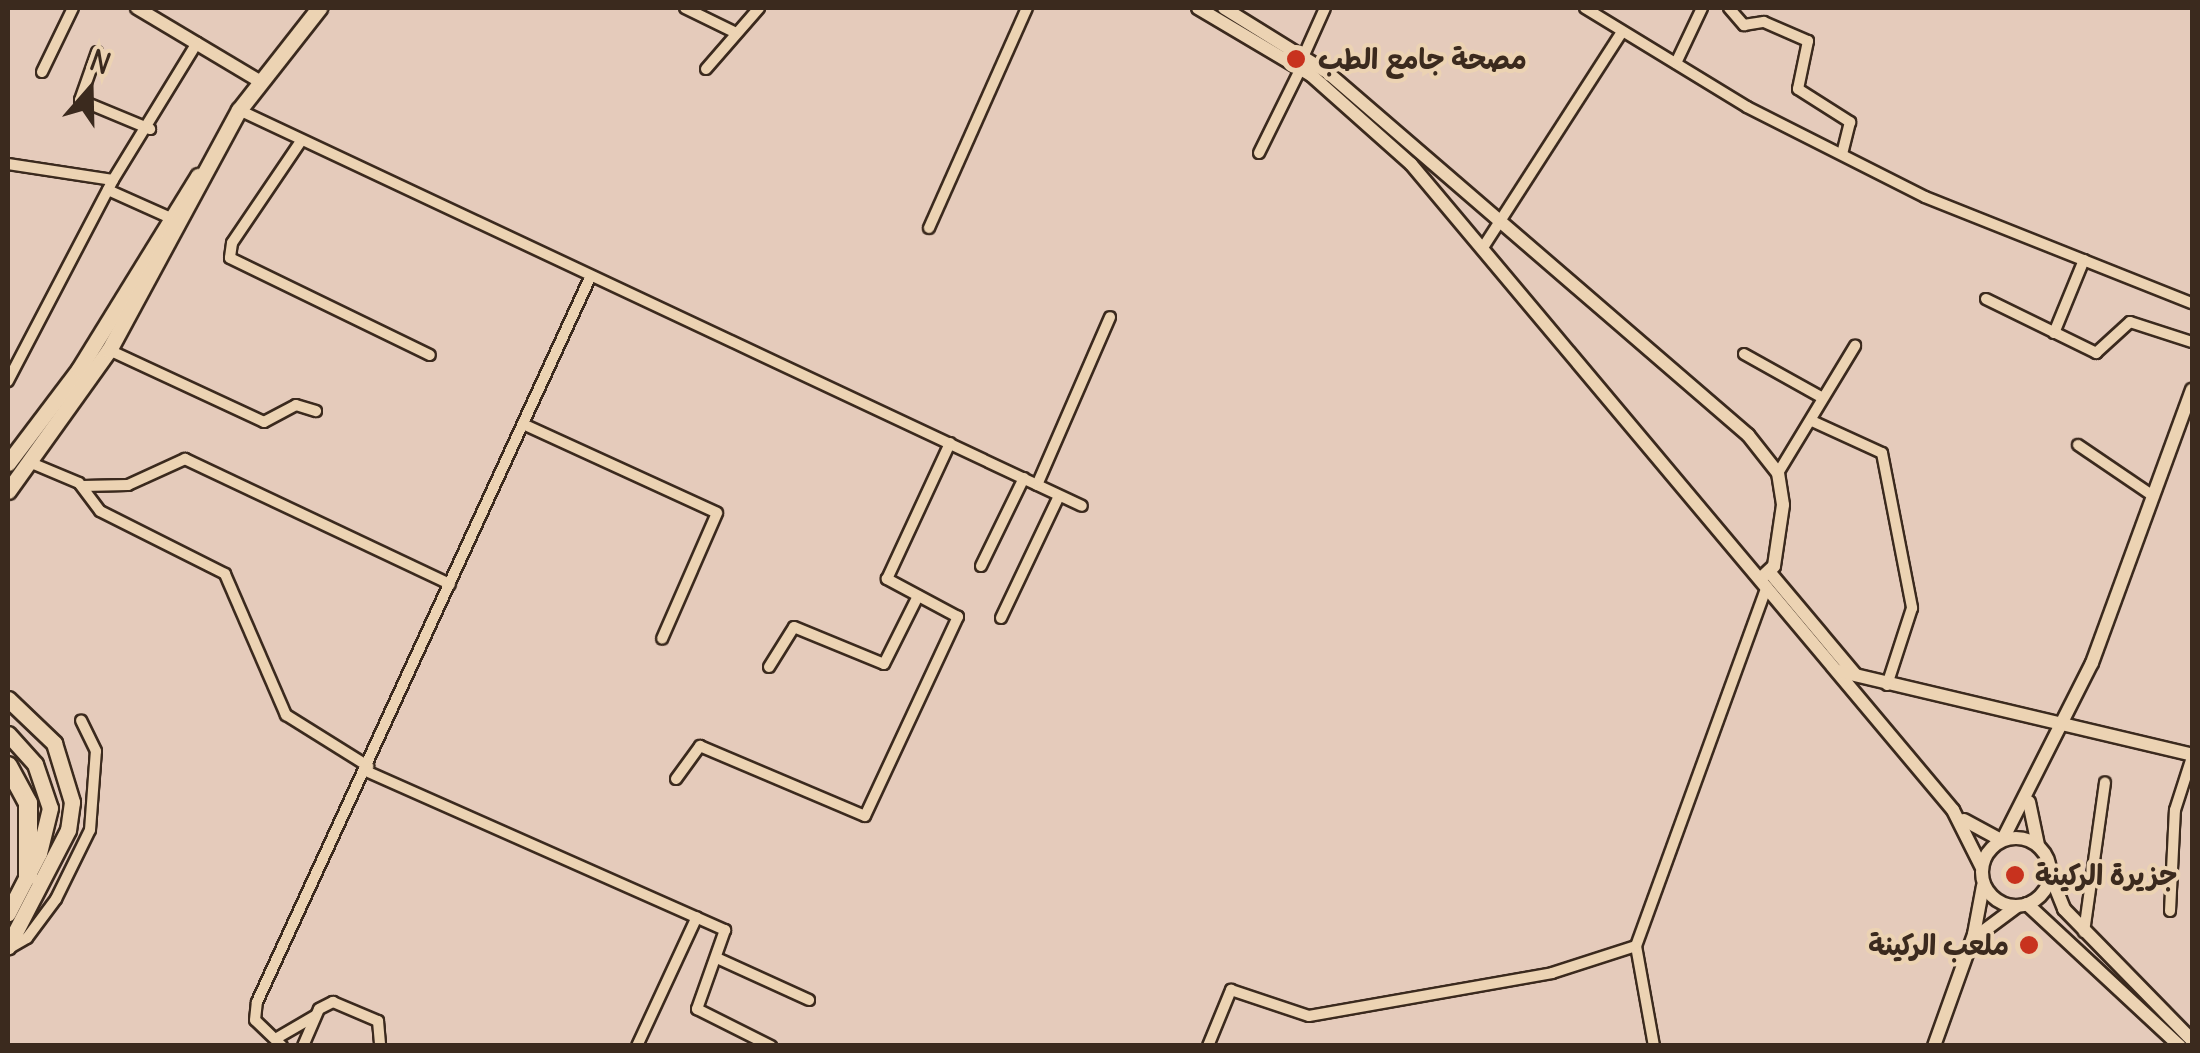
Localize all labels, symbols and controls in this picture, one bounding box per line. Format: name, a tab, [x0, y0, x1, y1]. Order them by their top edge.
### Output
north arrow	[40, 40, 140, 140]
text: N	[85, 42, 116, 82]
place label: مصحة جامع الطب	[1318, 42, 1527, 76]
marker: مصحة جامع الطب	[1283, 46, 1309, 72]
place label: جزيرة الركينة	[2035, 858, 2177, 892]
marker: جزيرة الركينة	[2004, 864, 2026, 886]
place label: ملعب الركينة	[1868, 928, 2009, 962]
marker: ملعب الركينة	[2018, 934, 2040, 956]

